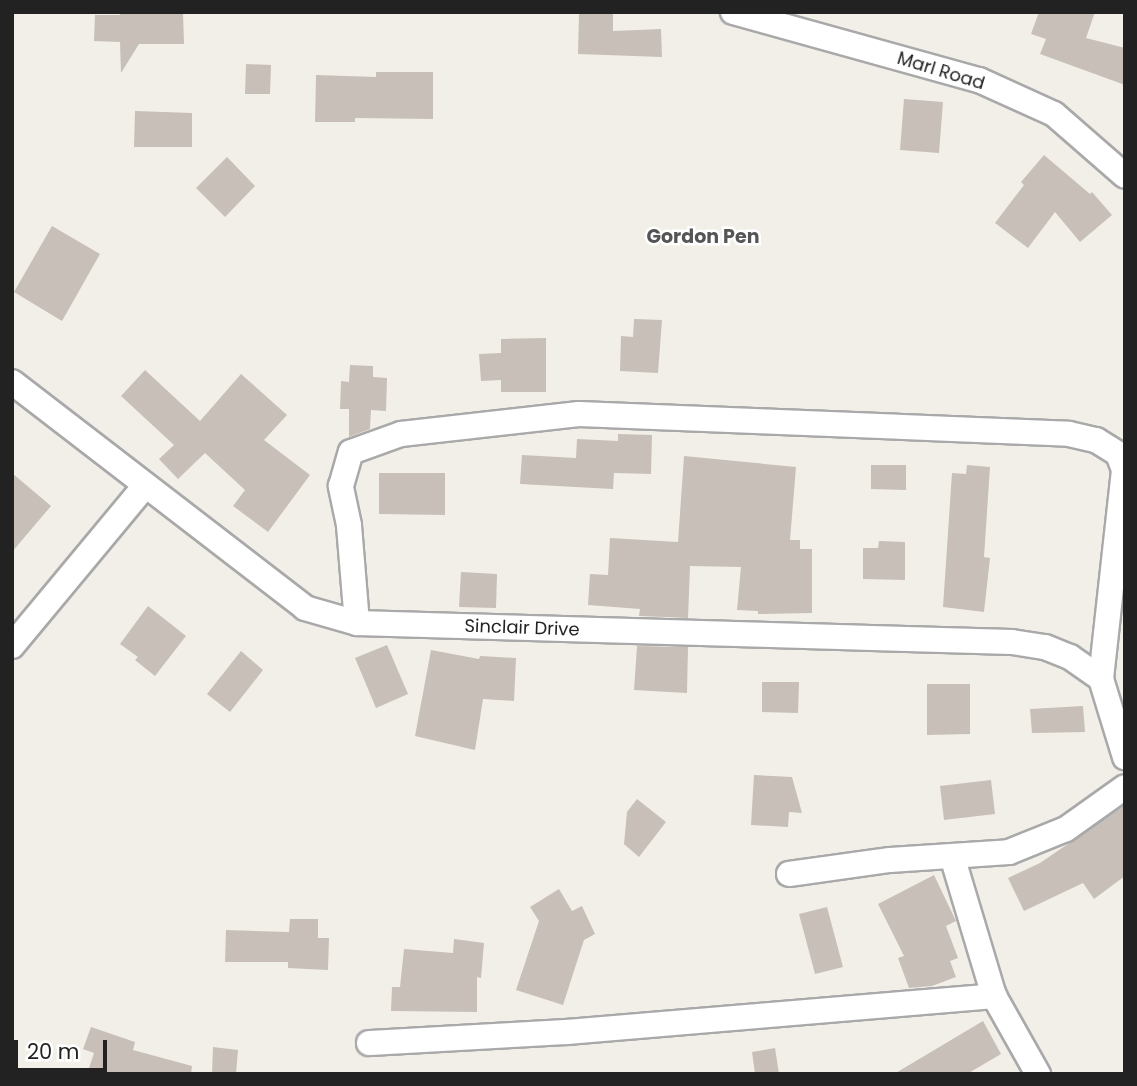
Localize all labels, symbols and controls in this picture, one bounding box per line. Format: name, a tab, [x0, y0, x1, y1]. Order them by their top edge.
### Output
street label: Marl Road	[895, 47, 987, 95]
district label: Gordon Pen	[647, 226, 759, 248]
street label: Sinclair Drive	[464, 615, 580, 641]
scale bar	[18, 1026, 110, 1070]
text: 20 m	[27, 1037, 80, 1066]

